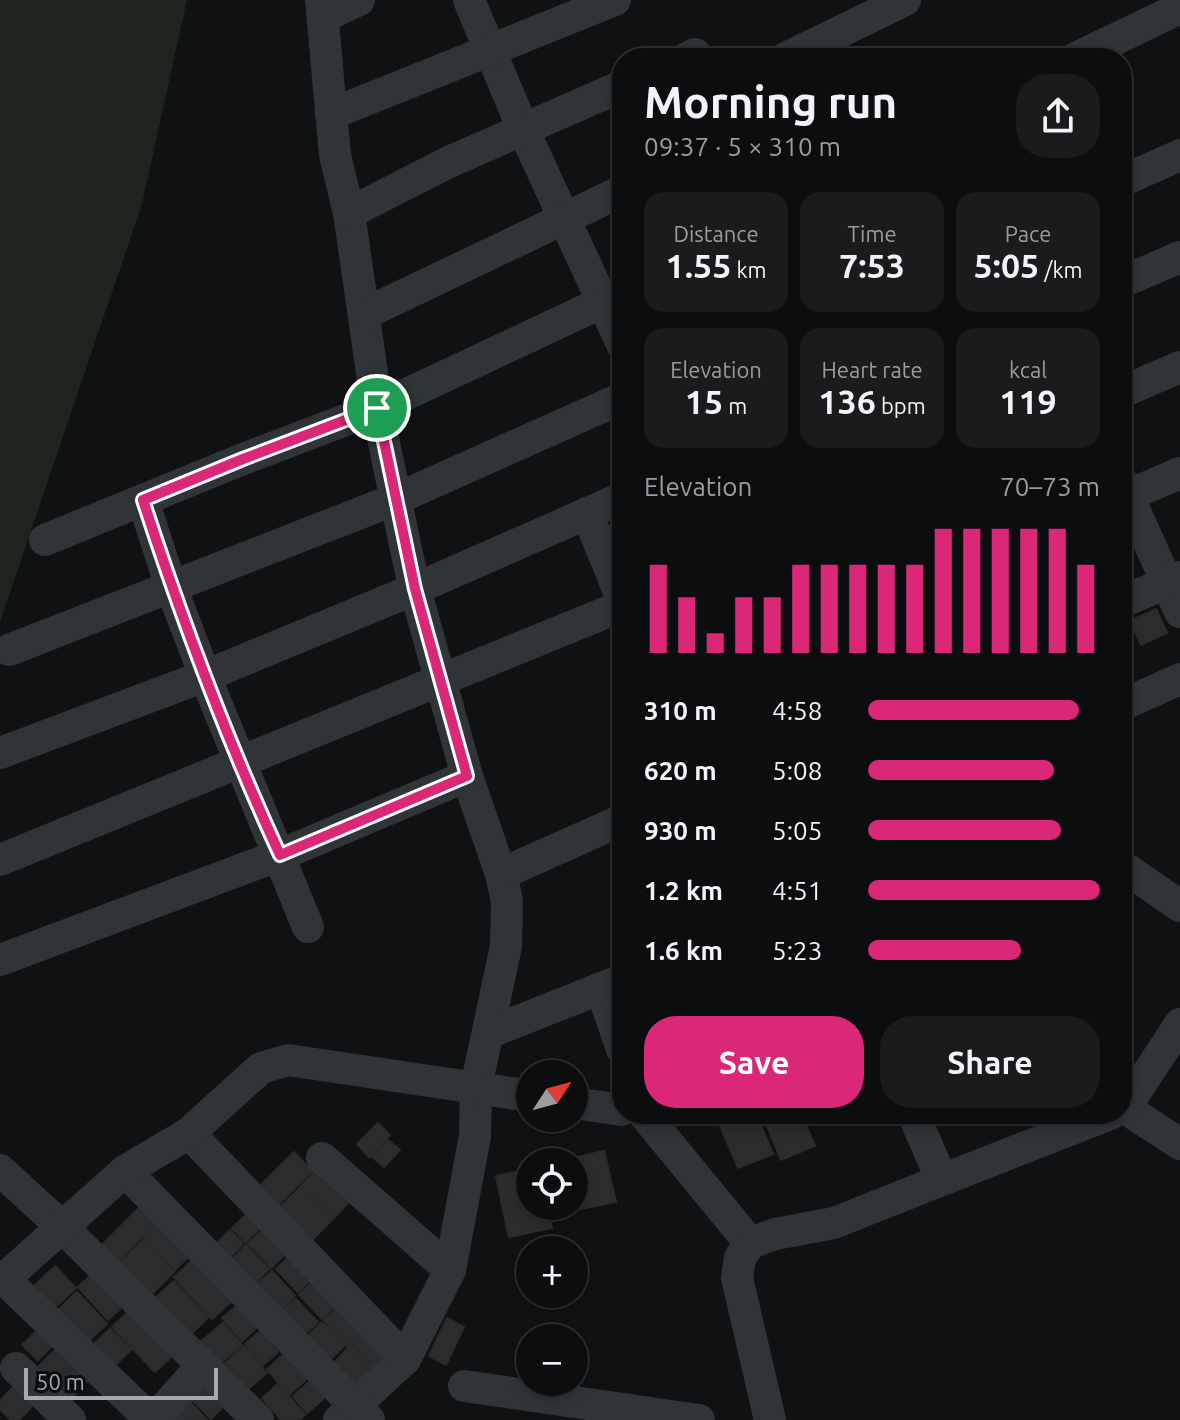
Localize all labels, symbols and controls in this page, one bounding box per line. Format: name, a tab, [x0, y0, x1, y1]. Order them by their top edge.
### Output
button: share	[1016, 74, 1100, 158]
text: Morning run	[644, 77, 897, 126]
text: 09:37 · 5 × 310 m	[644, 132, 841, 161]
text: Distance	[673, 221, 759, 246]
text: Time	[847, 221, 897, 246]
text: Pace	[1005, 221, 1051, 246]
text: 1.55	[665, 246, 731, 284]
text: 7:53	[839, 246, 905, 284]
text: 5:05	[973, 246, 1039, 284]
text: km	[731, 257, 767, 282]
text: /km	[1039, 257, 1083, 282]
text: Elevation	[670, 357, 762, 382]
text: Heart rate	[821, 357, 923, 382]
text: kcal	[1009, 357, 1047, 382]
pin	[343, 374, 411, 442]
text: 15	[685, 382, 723, 420]
text: 136	[818, 382, 876, 420]
text: 119	[999, 382, 1057, 420]
icon: arrive	[355, 386, 399, 430]
text: m	[723, 393, 747, 418]
text: bpm	[876, 393, 926, 418]
text: Elevation	[644, 472, 752, 501]
text: 70–73 m	[1000, 472, 1100, 501]
text: 310 m	[644, 696, 717, 725]
text: 4:58	[772, 696, 822, 725]
text: 620 m	[644, 756, 717, 785]
text: 5:08	[772, 756, 822, 785]
text: 930 m	[644, 816, 717, 845]
text: 5:05	[772, 816, 822, 845]
text: 1.2 km	[644, 876, 723, 905]
text: 4:51	[772, 876, 822, 905]
text: 1.6 km	[644, 936, 723, 965]
text: 5:23	[772, 936, 822, 965]
button: Save	[644, 1016, 864, 1108]
button: Share	[880, 1016, 1100, 1108]
north arrow	[516, 1060, 588, 1132]
map controls	[516, 1060, 588, 1396]
button: locate	[516, 1148, 588, 1220]
button: +	[516, 1236, 588, 1308]
button: −	[516, 1324, 588, 1396]
scale bar	[24, 1364, 218, 1400]
text: 50 m	[36, 1369, 85, 1394]

